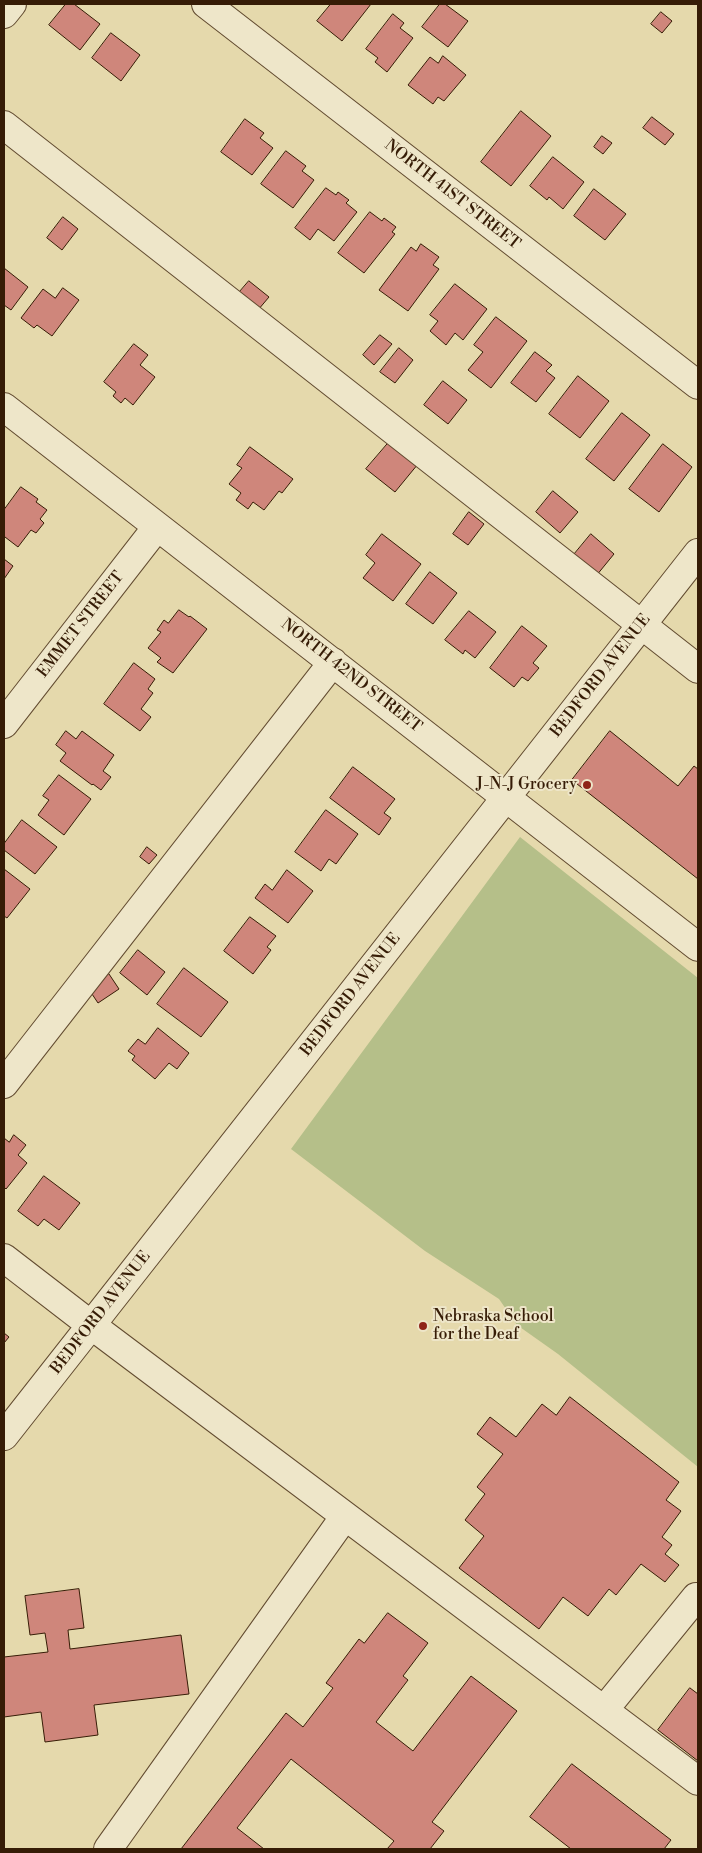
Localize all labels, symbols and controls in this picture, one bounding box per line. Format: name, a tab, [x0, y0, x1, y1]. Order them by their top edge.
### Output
street label: NORTH 41ST STREET	[380, 136, 524, 254]
street label: EMMET STREET	[34, 568, 128, 682]
street label: BEDFORD AVENUE	[547, 611, 655, 741]
street label: NORTH 42ND STREET	[277, 615, 425, 737]
place label: J-N-J Grocery	[476, 775, 577, 795]
marker: J-N-J Grocery	[581, 779, 593, 791]
street label: BEDFORD AVENUE	[297, 930, 405, 1060]
street label: BEDFORD AVENUE	[47, 1248, 155, 1378]
place label: Nebraska School for the Deaf	[433, 1307, 554, 1345]
marker: Nebraska School for the Deaf	[417, 1320, 429, 1332]

